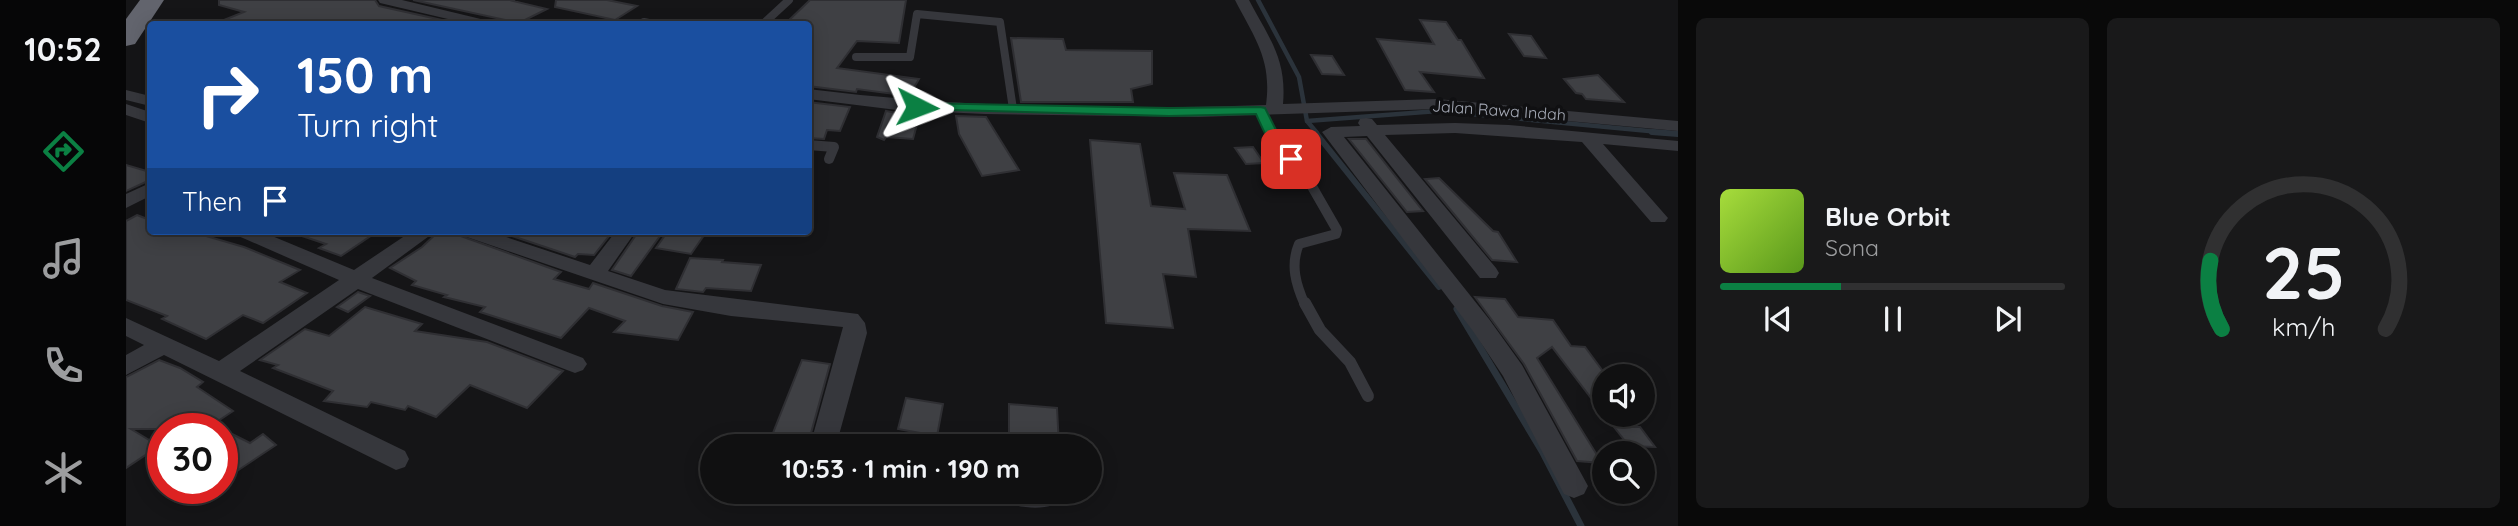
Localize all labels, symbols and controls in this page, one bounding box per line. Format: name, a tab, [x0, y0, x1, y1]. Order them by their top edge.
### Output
text: 10:52	[24, 29, 102, 69]
text: 150 m	[297, 44, 433, 105]
icon: right	[182, 49, 273, 140]
position arrow	[880, 70, 954, 144]
street label: Jalan Rawa Indah	[1431, 95, 1567, 125]
text: Turn right	[297, 105, 438, 145]
icon: directions	[39, 127, 88, 176]
pin	[1261, 129, 1321, 189]
icon: arrive	[1272, 140, 1310, 178]
icon: arrive	[256, 182, 294, 220]
text: Then	[182, 185, 242, 218]
text: Blue Orbit	[1825, 200, 1951, 233]
text: 25	[2262, 226, 2345, 317]
text: Sona	[1825, 233, 1879, 262]
icon: music	[39, 234, 88, 283]
icon: previous	[1759, 300, 1797, 338]
icon: pause	[1874, 300, 1912, 338]
icon: next	[1989, 300, 2027, 338]
text: km/h	[2272, 311, 2335, 342]
icon: phone	[39, 341, 88, 390]
map controls	[1592, 364, 1655, 504]
button: sound	[1592, 364, 1655, 427]
speed limit sign: 30	[147, 413, 238, 504]
button: search	[1592, 441, 1655, 504]
icon: climate	[39, 448, 88, 497]
text: 10:53 · 1 min · 190 m	[782, 452, 1020, 485]

